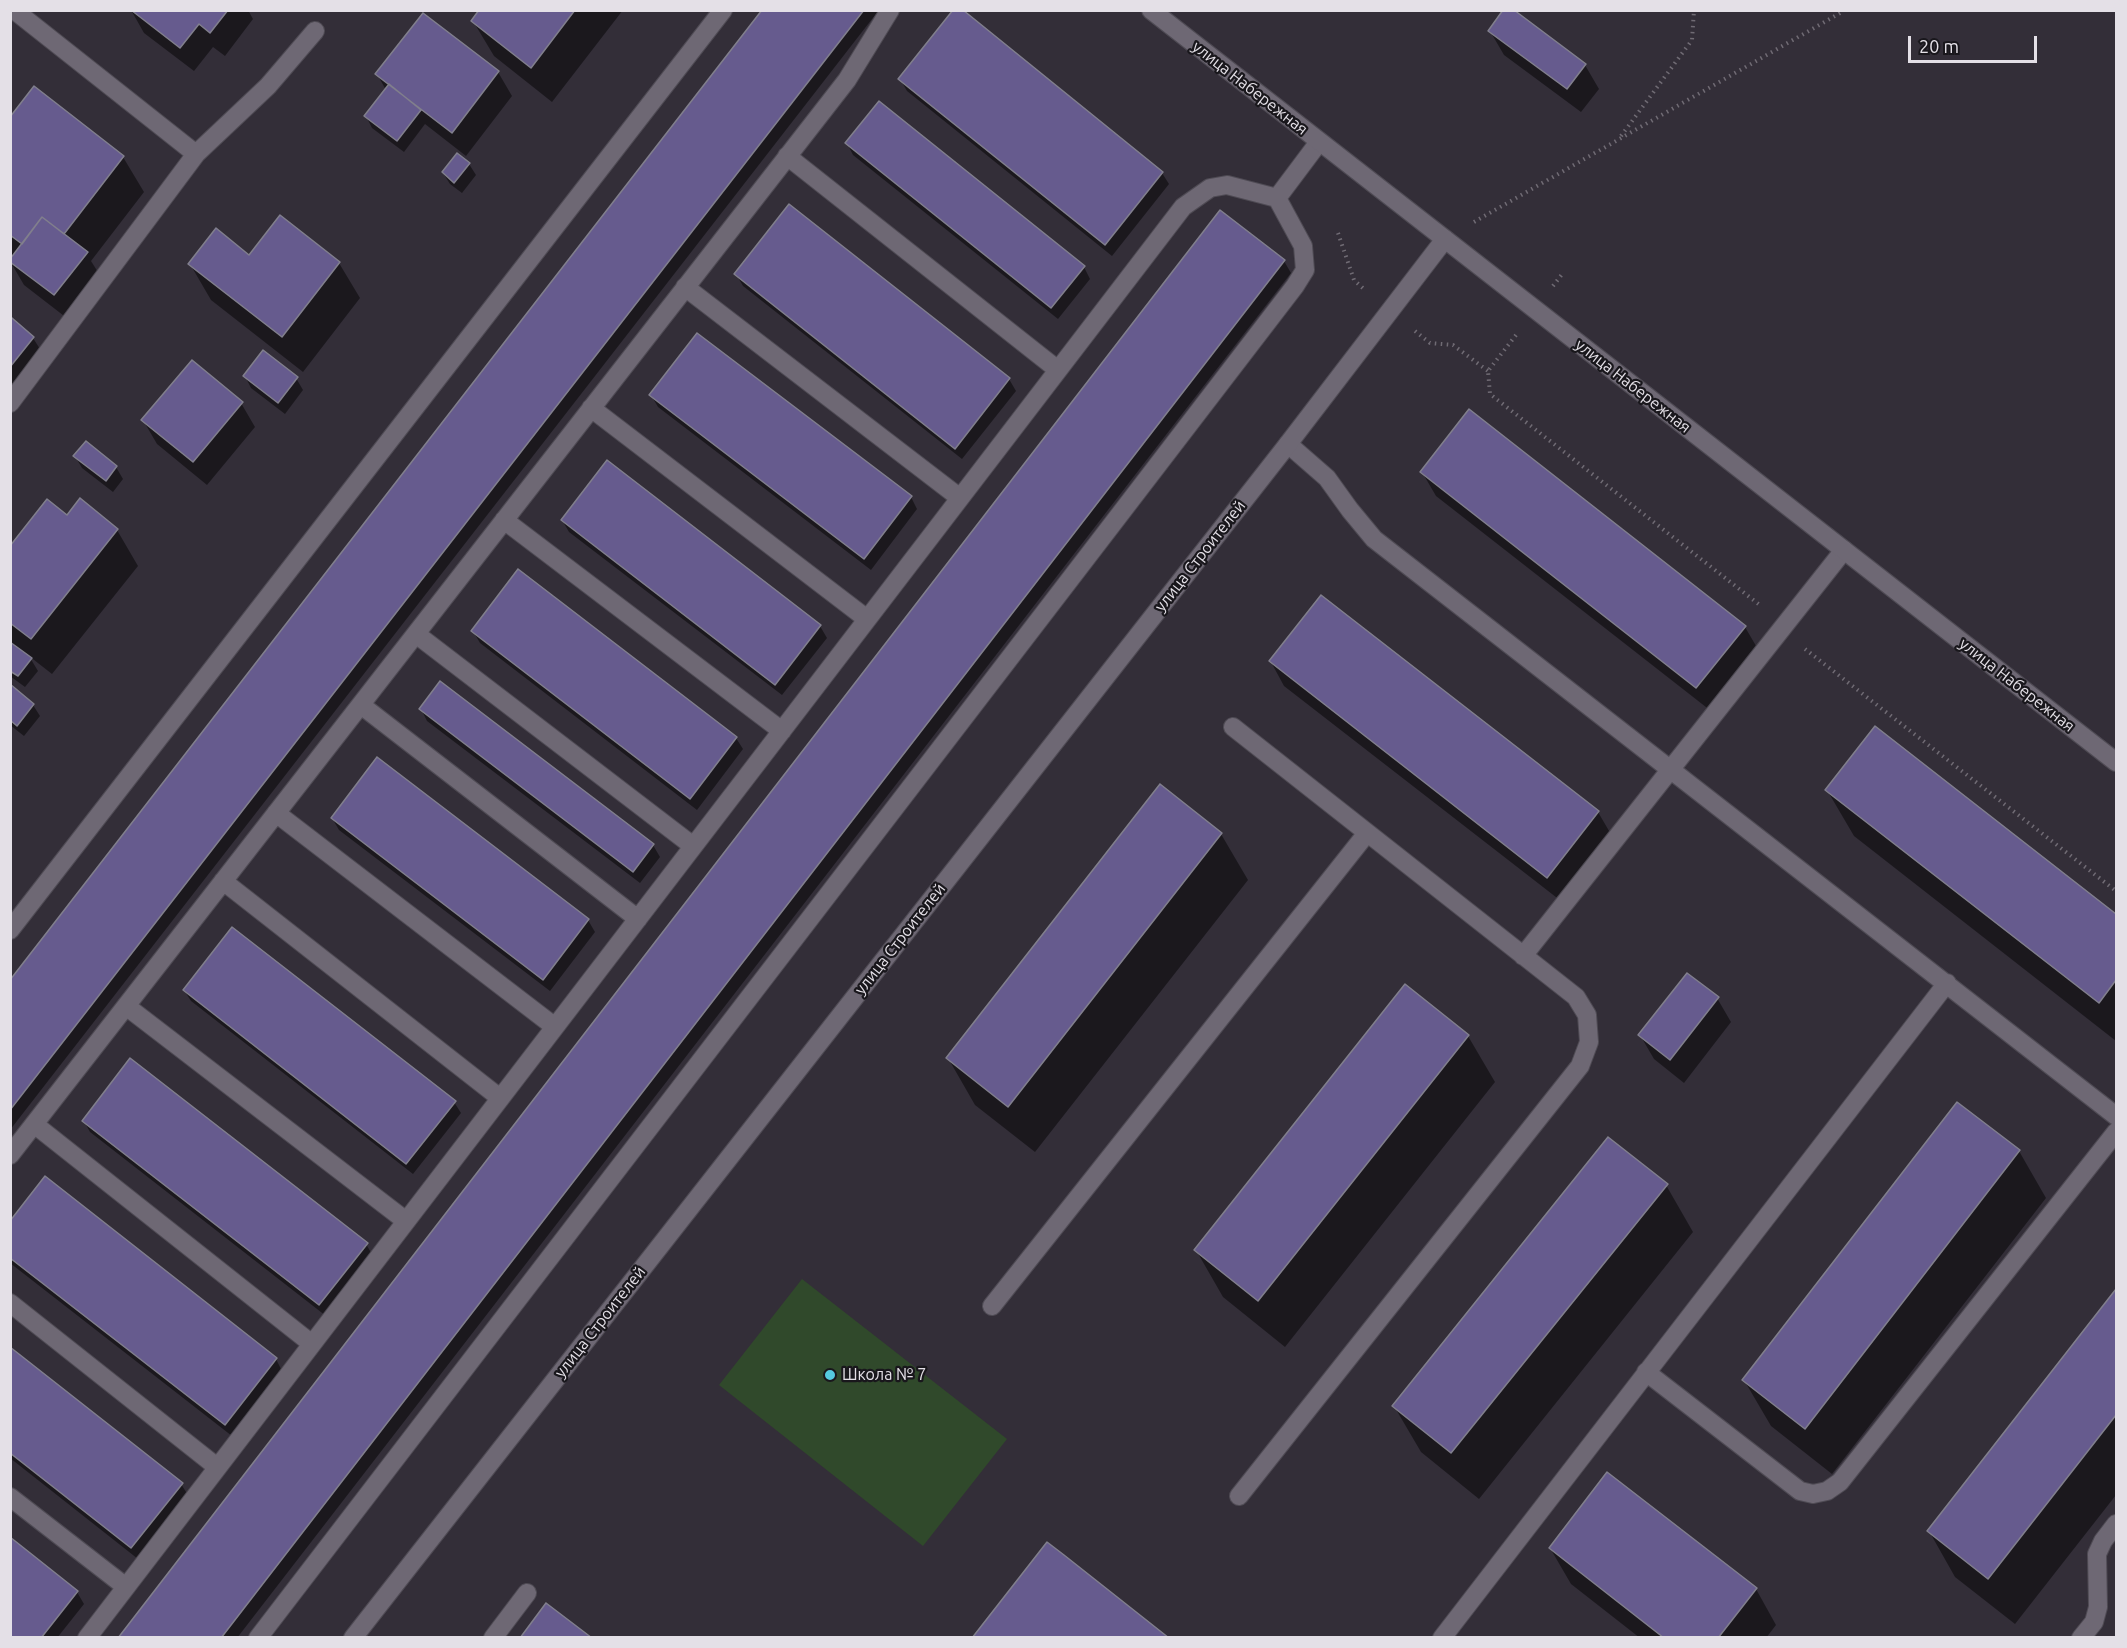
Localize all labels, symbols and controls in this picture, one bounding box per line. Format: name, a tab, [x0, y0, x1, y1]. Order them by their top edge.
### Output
scale bar	[1911, 24, 2040, 62]
text: 20 m	[1919, 36, 1959, 56]
street label: улица Набережная	[1188, 37, 1312, 139]
street label: улица Набережная	[1571, 335, 1695, 437]
street label: улица Строителей	[1151, 497, 1249, 615]
street label: улица Набережная	[1955, 634, 2079, 736]
street label: улица Строителей	[851, 880, 949, 998]
street label: улица Строителей	[551, 1263, 649, 1381]
place label: Школа № 7	[842, 1365, 926, 1385]
marker: Школа № 7	[823, 1368, 837, 1382]

